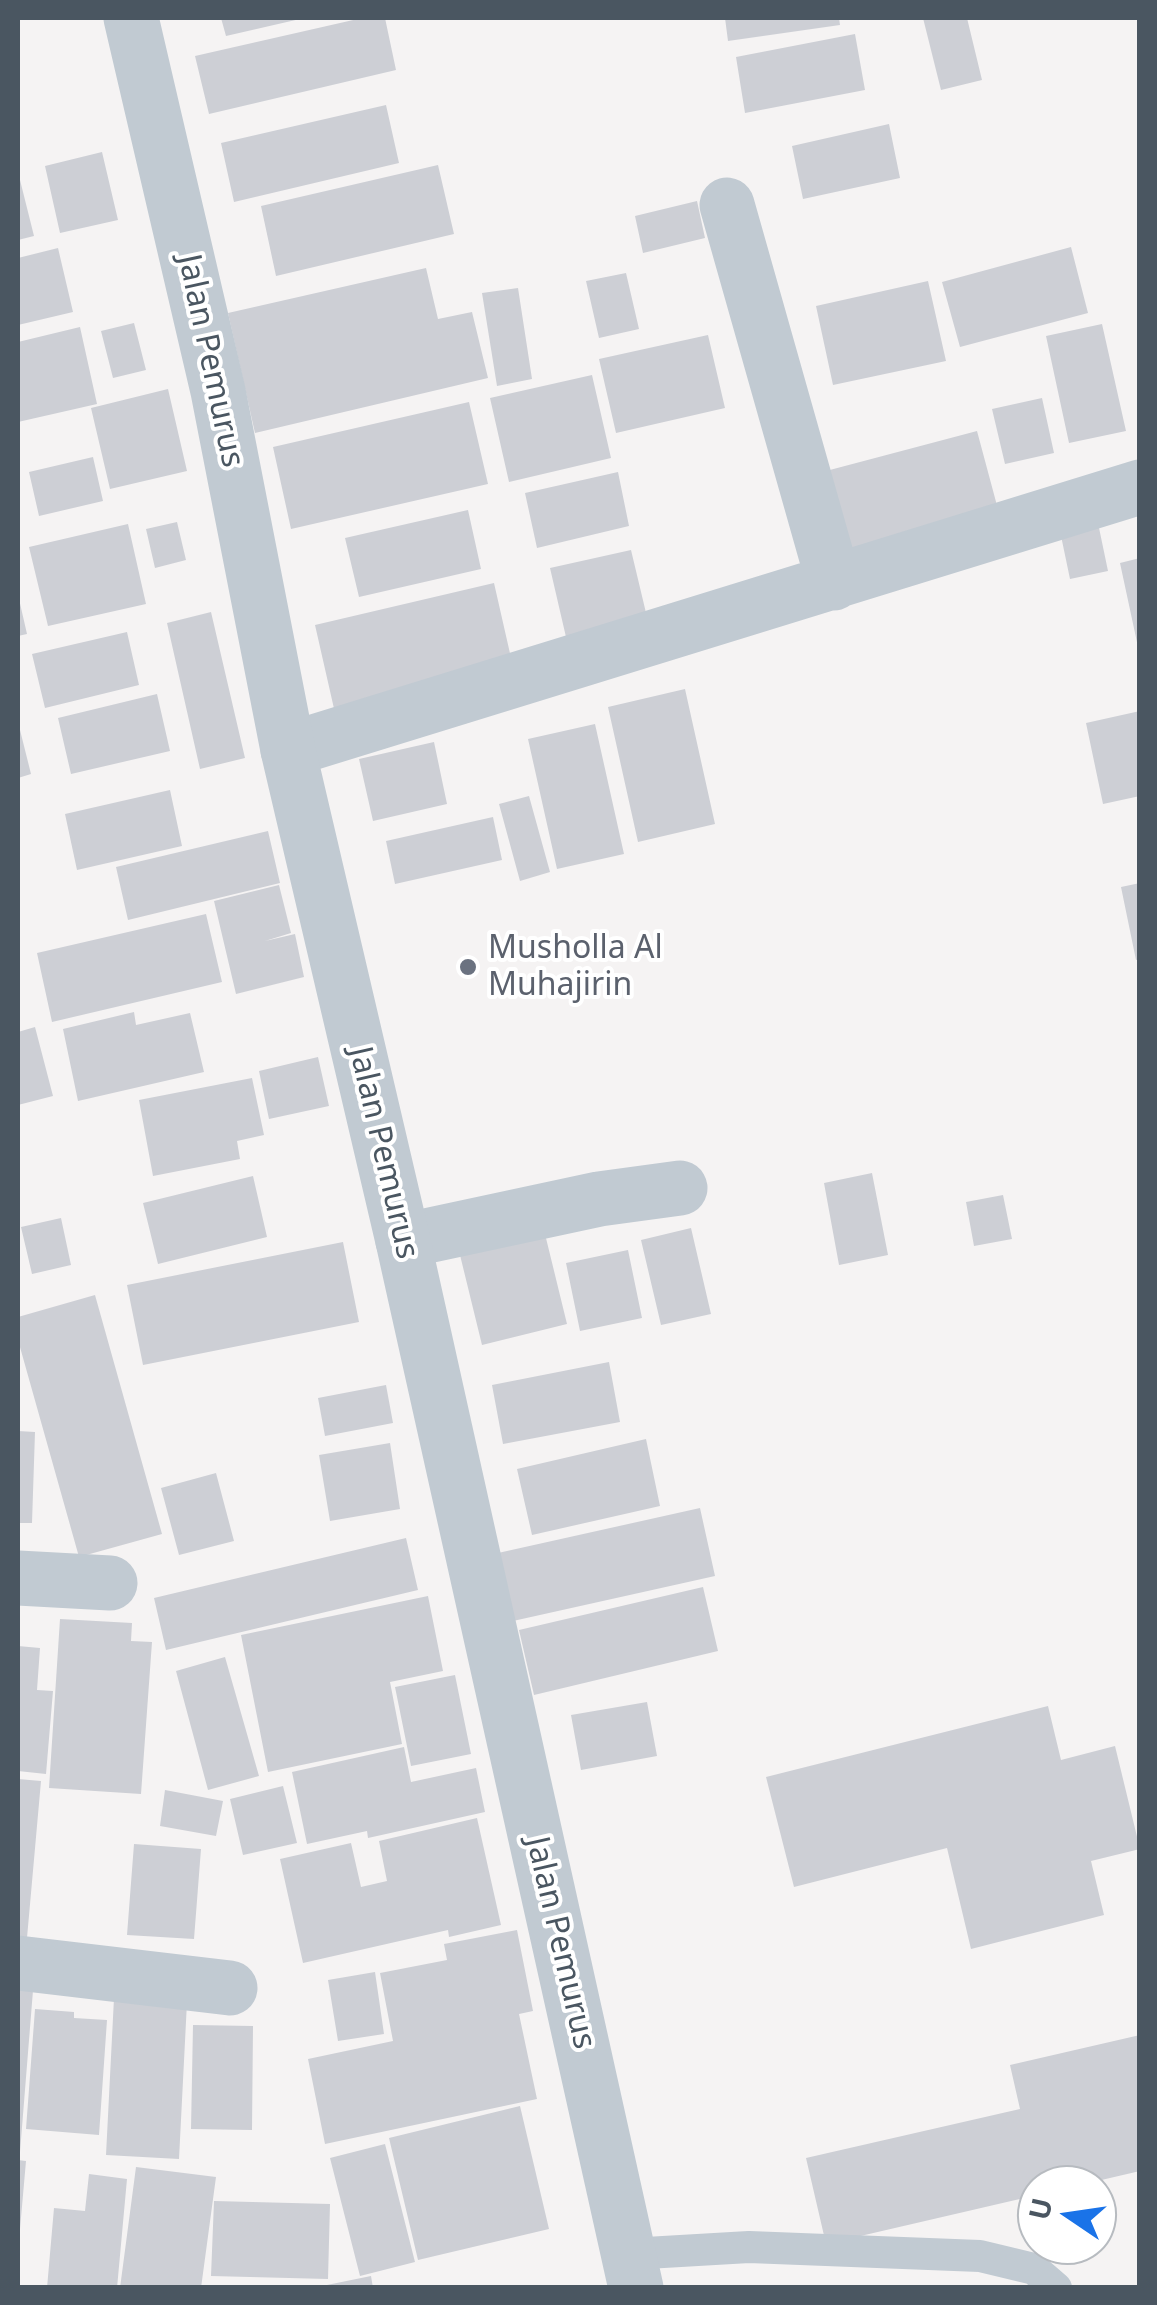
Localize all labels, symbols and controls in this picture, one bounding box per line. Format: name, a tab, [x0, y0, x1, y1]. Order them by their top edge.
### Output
street label: Jalan Pemurus	[169, 251, 251, 471]
place label: Musholla Al Muhajirin	[488, 930, 663, 1005]
marker: Musholla Al Muhajirin	[457, 956, 479, 978]
street label: Jalan Pemurus	[340, 1043, 426, 1263]
street label: Jalan Pemurus	[517, 1833, 603, 2053]
north arrow	[1017, 2165, 1117, 2265]
text: U	[1019, 2194, 1061, 2223]

